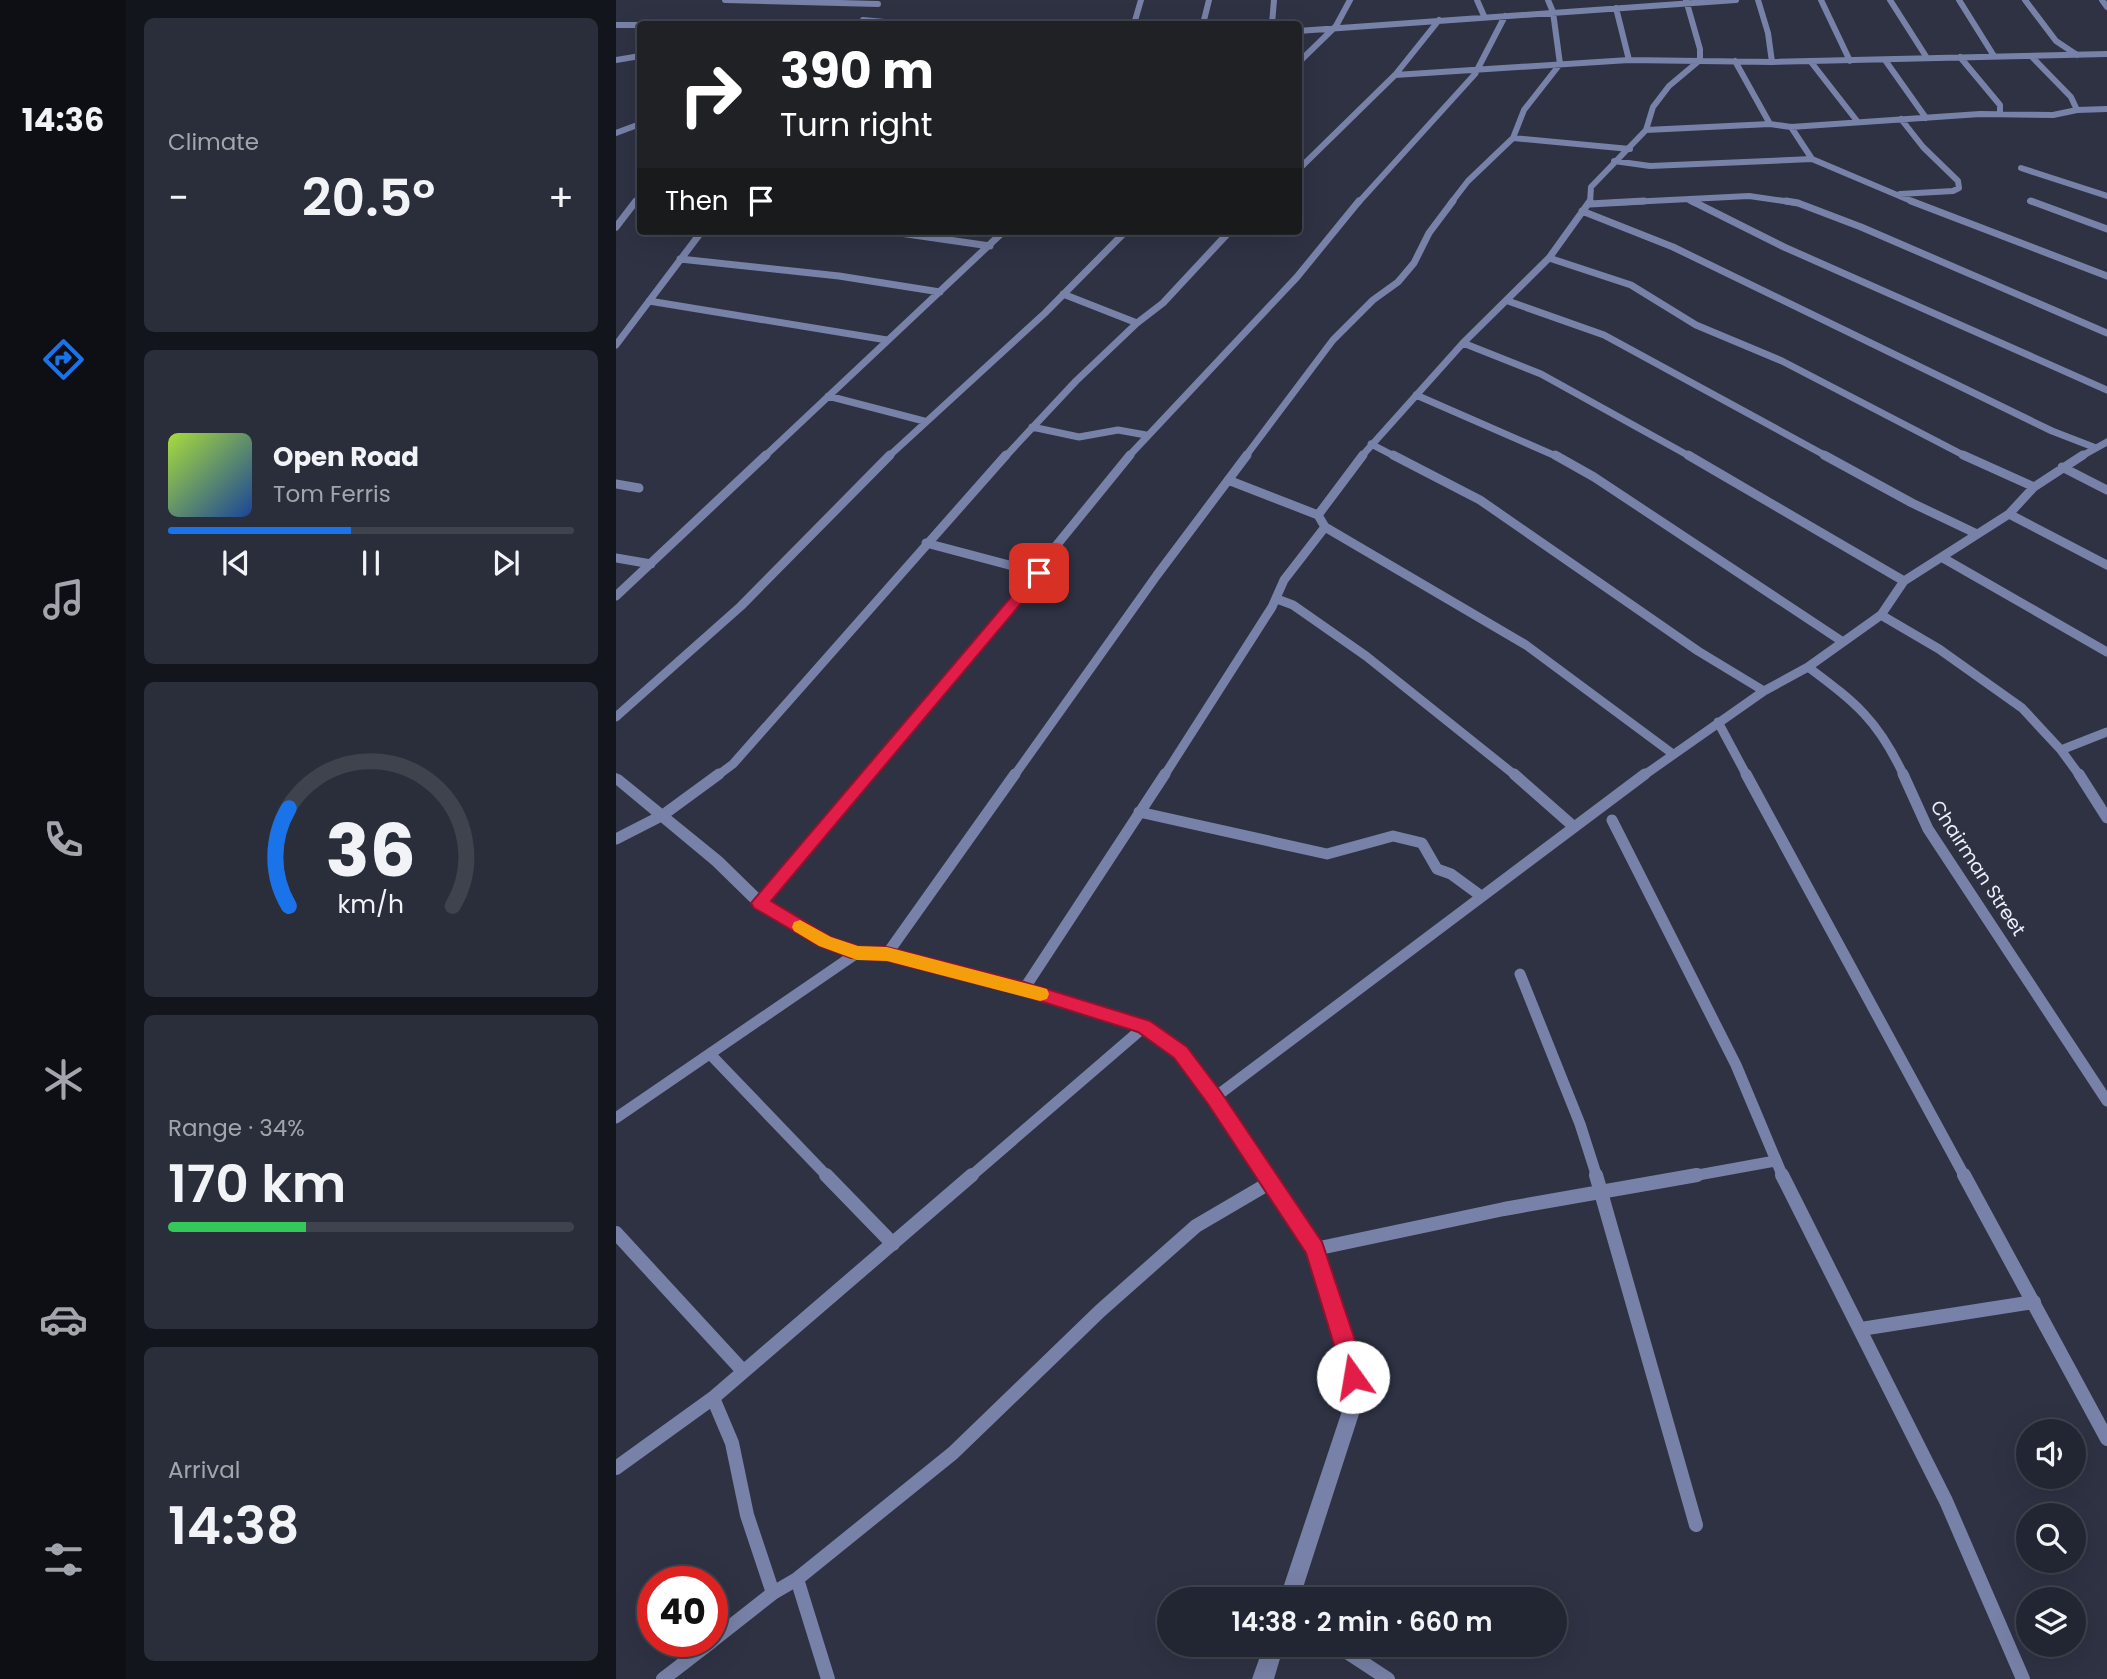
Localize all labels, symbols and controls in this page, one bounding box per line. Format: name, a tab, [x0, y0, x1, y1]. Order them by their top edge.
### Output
text: 390 m	[780, 37, 934, 105]
icon: right	[665, 49, 756, 140]
text: 14:36	[22, 97, 104, 142]
text: Turn right	[780, 102, 932, 147]
text: Climate	[168, 126, 259, 158]
text: 20.5°	[302, 161, 435, 234]
text: −	[168, 171, 189, 224]
text: +	[548, 171, 574, 224]
icon: arrive	[742, 182, 780, 220]
text: Then	[665, 183, 728, 219]
icon: directions	[39, 335, 88, 384]
text: Open Road	[273, 439, 419, 475]
text: Tom Ferris	[273, 478, 391, 510]
pin	[1009, 543, 1069, 603]
icon: previous	[217, 544, 255, 582]
icon: pause	[352, 544, 390, 582]
icon: next	[487, 544, 525, 582]
icon: arrive	[1020, 554, 1058, 592]
icon: music	[39, 575, 88, 624]
street label: Chairman Street	[1924, 795, 2032, 941]
text: 36	[326, 800, 416, 901]
icon: phone	[39, 815, 88, 864]
text: km/h	[338, 886, 404, 921]
icon: climate	[39, 1055, 88, 1104]
text: Range · 34%	[168, 1112, 305, 1144]
text: 170 km	[168, 1147, 346, 1220]
icon: car	[39, 1295, 88, 1344]
position arrow	[1316, 1340, 1390, 1414]
map controls	[2016, 1419, 2086, 1657]
button: sound	[2016, 1419, 2086, 1489]
text: Arrival	[168, 1454, 240, 1486]
text: 14:38	[168, 1489, 299, 1562]
button: search	[2016, 1503, 2086, 1573]
icon: filters	[39, 1535, 88, 1584]
speed limit sign: 40	[637, 1566, 728, 1657]
button: layers	[2016, 1587, 2086, 1657]
text: 14:38 · 2 min · 660 m	[1232, 1604, 1492, 1640]

